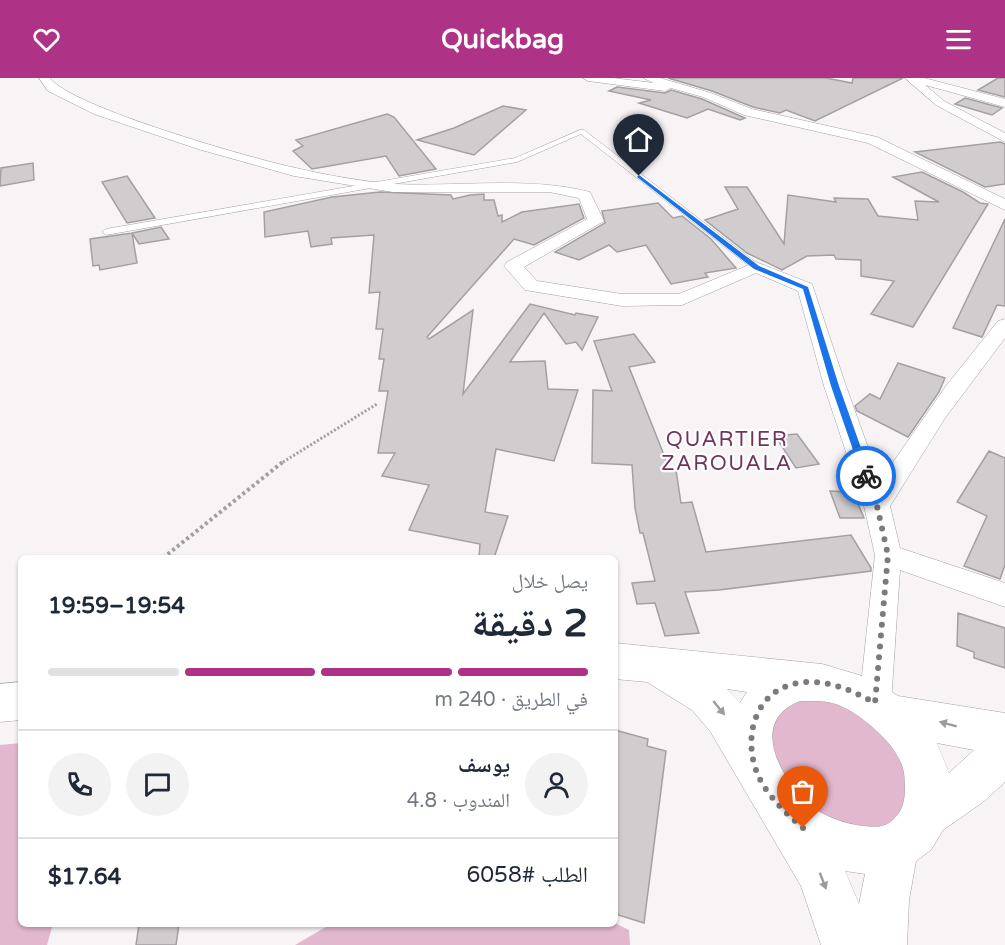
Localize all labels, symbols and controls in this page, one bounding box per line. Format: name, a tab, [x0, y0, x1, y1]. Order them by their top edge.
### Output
icon: heart	[30, 23, 63, 56]
text: Quickbag	[441, 23, 564, 56]
icon: menu	[942, 23, 975, 56]
pin	[613, 114, 664, 176]
icon: home	[622, 123, 655, 156]
district label: QUARTIER ZAROUALA	[661, 427, 793, 476]
courier	[836, 446, 896, 506]
icon: bike	[850, 460, 883, 493]
text: يصل خلال	[512, 570, 588, 594]
text: 19:54–19:59	[48, 593, 185, 619]
text: 2 دقيقة	[471, 600, 588, 647]
text: في الطريق · 240 m	[434, 688, 588, 712]
one-way arrow	[712, 700, 725, 716]
one-way arrow	[939, 719, 957, 729]
text: يوسف	[458, 752, 510, 778]
button: phone	[48, 753, 111, 816]
button: chat	[126, 753, 189, 816]
button: person	[525, 753, 588, 816]
pin	[777, 766, 828, 828]
icon: bag	[786, 775, 819, 808]
text: المندوب · 4.8	[407, 789, 510, 813]
text: الطلب #6058	[466, 862, 588, 888]
text: $17.64	[48, 864, 121, 890]
one-way arrow	[818, 872, 828, 890]

